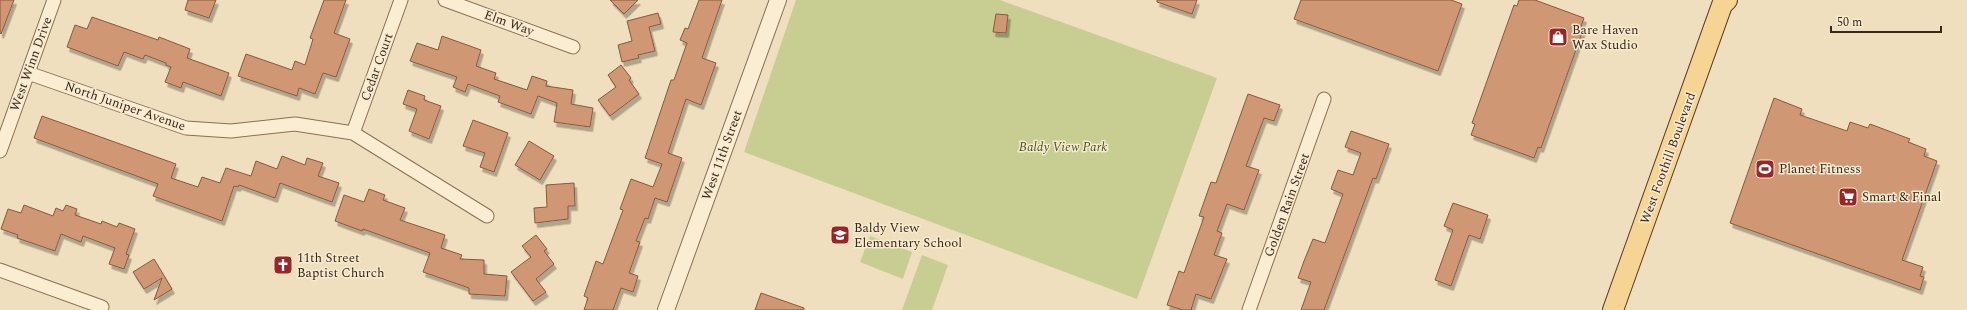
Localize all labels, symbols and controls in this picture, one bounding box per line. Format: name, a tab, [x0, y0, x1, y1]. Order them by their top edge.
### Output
street label: Elm Way	[481, 5, 537, 42]
scale bar	[1831, 8, 1941, 34]
text: 50 m	[1837, 13, 1862, 32]
street label: West Winn Drive	[5, 14, 57, 114]
place label: Bare Haven Wax Studio	[1572, 20, 1639, 55]
shop icon: Bare Haven Wax Studio	[1547, 26, 1569, 48]
street label: Cedar Court	[355, 30, 399, 104]
street label: North Juniper Avenue	[62, 76, 188, 136]
street label: West Foothill Boulevard	[1635, 89, 1701, 227]
street label: West 11th Street	[696, 107, 748, 203]
park label: Baldy View Park	[1019, 137, 1107, 157]
street label: Golden Rain Street	[1259, 150, 1315, 260]
sports icon: Planet Fitness	[1754, 158, 1776, 180]
place label: Planet Fitness	[1779, 159, 1861, 179]
supermarket icon: Smart & Final	[1837, 186, 1859, 208]
place label: Smart & Final	[1862, 187, 1941, 207]
place label: Baldy View Elementary School	[854, 218, 962, 253]
school or university icon: Baldy View Elementary School	[829, 224, 851, 246]
place label: 11th Street Baptist Church	[297, 248, 385, 283]
church icon: 11th Street Baptist Church	[272, 254, 294, 276]

